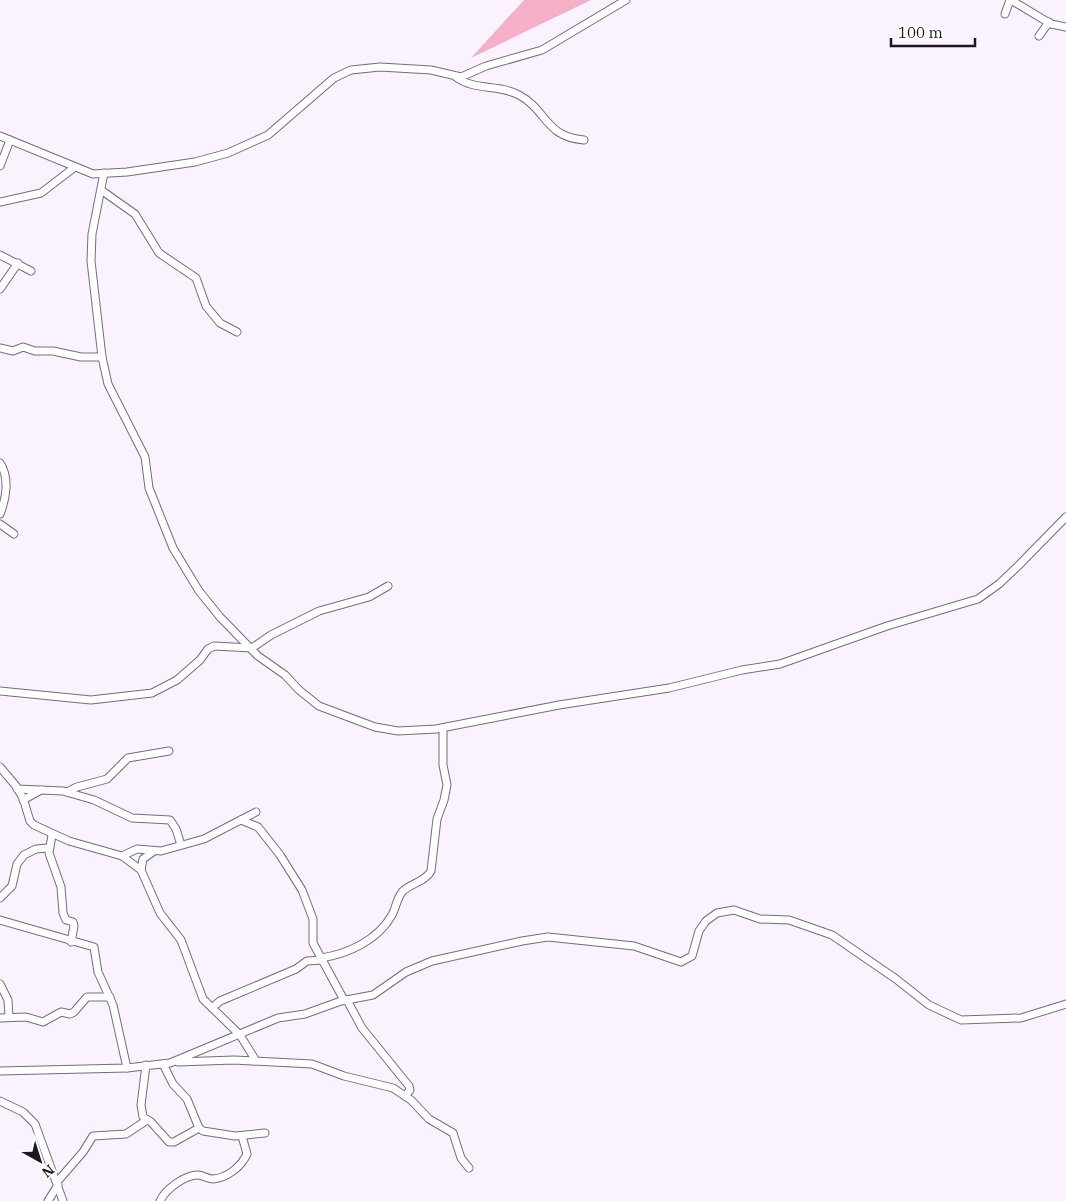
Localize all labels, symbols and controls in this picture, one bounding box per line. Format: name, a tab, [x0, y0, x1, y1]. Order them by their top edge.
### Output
scale bar	[891, 15, 975, 47]
text: 100 m	[898, 23, 943, 42]
north arrow	[15, 1136, 65, 1186]
text: N	[38, 1161, 58, 1182]

